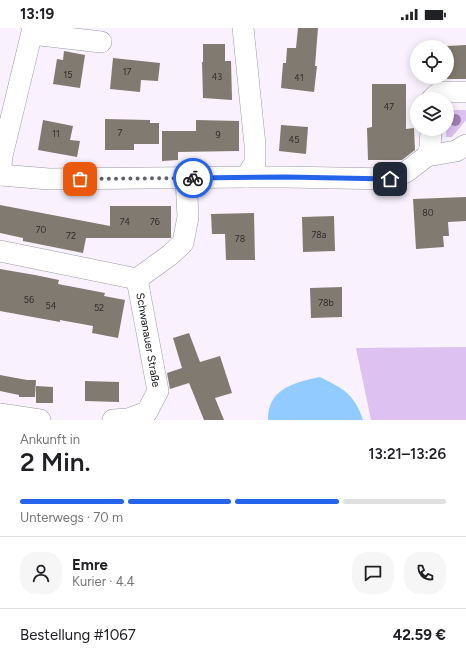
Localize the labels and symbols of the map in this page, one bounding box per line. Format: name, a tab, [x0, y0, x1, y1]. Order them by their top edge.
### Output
house number: 17	[123, 66, 131, 77]
house number: 15	[64, 69, 72, 80]
house number: 43	[212, 71, 222, 82]
house number: 41	[294, 72, 304, 83]
house number: 47	[384, 101, 394, 112]
house number: 7	[118, 127, 123, 138]
house number: 11	[52, 128, 60, 139]
house number: 9	[215, 129, 221, 140]
house number: 45	[289, 134, 299, 145]
courier	[173, 158, 213, 198]
pin	[63, 162, 97, 196]
pin	[373, 162, 407, 196]
house number: 80	[422, 207, 434, 218]
house number: 74	[120, 216, 131, 227]
house number: 76	[150, 216, 160, 227]
house number: 70	[36, 224, 47, 235]
house number: 78a	[312, 229, 327, 240]
house number: 72	[66, 230, 76, 241]
house number: 78	[235, 233, 246, 244]
street label: Schwanauer Straße	[133, 292, 163, 388]
house number: 56	[24, 294, 34, 305]
house number: 78b	[318, 297, 334, 308]
house number: 54	[46, 300, 57, 311]
house number: 52	[94, 302, 104, 313]

